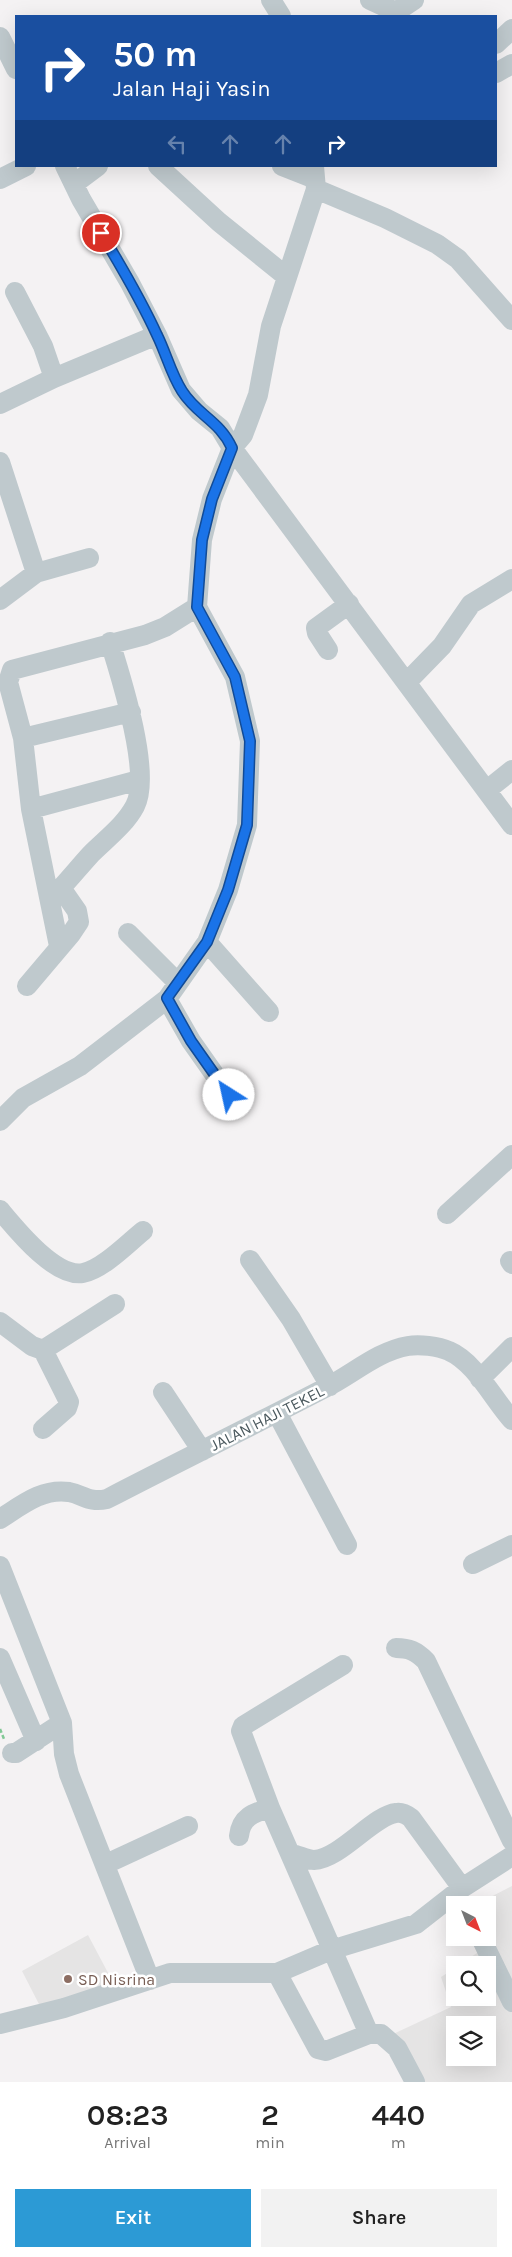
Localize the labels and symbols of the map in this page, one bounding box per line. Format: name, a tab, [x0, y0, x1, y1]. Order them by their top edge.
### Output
pin	[80, 212, 122, 254]
position arrow	[202, 1068, 254, 1120]
street label: JALAN HAJI TEKEL	[207, 1381, 327, 1455]
north arrow	[446, 1896, 496, 1946]
place label: SD Nisrina	[78, 1970, 155, 1989]
marker: SD Nisrina	[62, 1973, 74, 1985]

